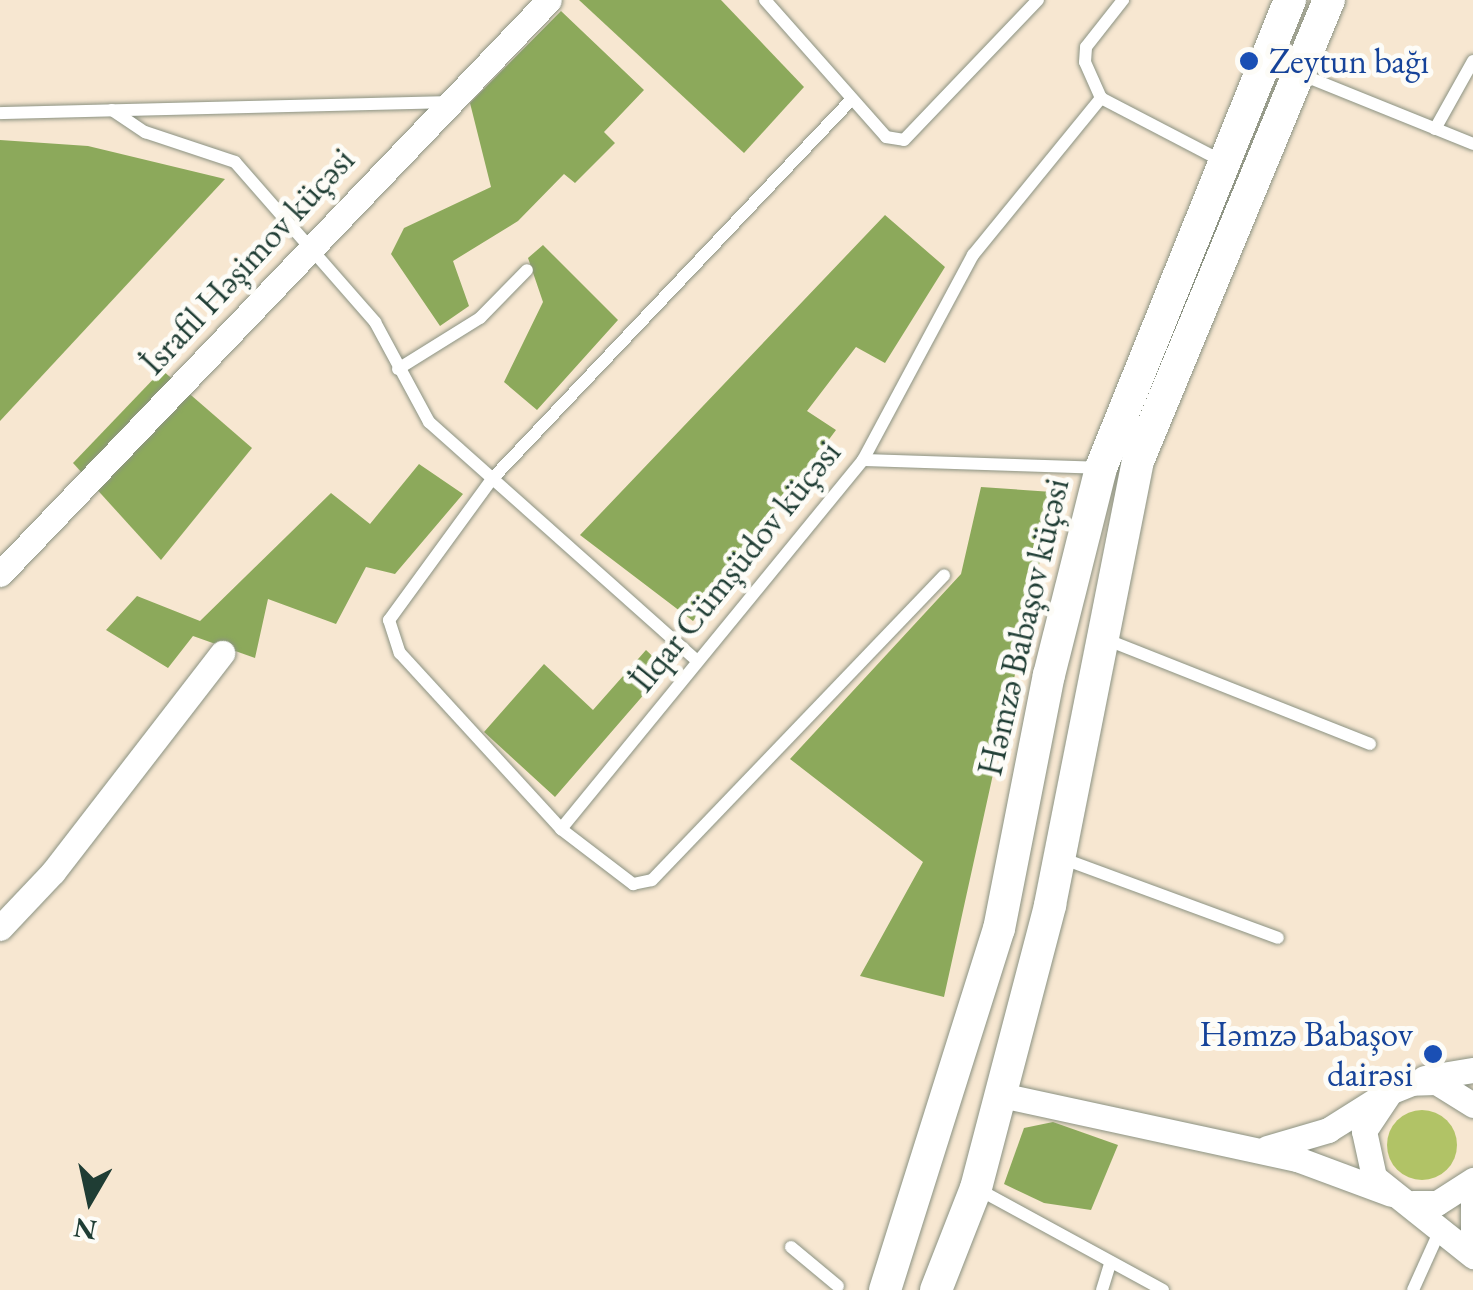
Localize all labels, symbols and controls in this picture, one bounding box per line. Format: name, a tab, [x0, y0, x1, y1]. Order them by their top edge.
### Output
place label: Zeytun bağı	[1269, 40, 1429, 82]
marker: Zeytun bağı	[1238, 50, 1260, 72]
street label: İsrafil Həşimov küçəsi	[131, 139, 363, 383]
street label: İlqar Cümşüdov küçəsi	[621, 432, 849, 700]
street label: Həmzə Babaşov küçəsi	[968, 474, 1078, 780]
place label: Həmzə Babaşov dairəsi	[1200, 1013, 1413, 1095]
marker: Həmzə Babaşov dairəsi	[1422, 1043, 1444, 1065]
north arrow	[40, 1150, 140, 1250]
text: N	[71, 1210, 99, 1249]

